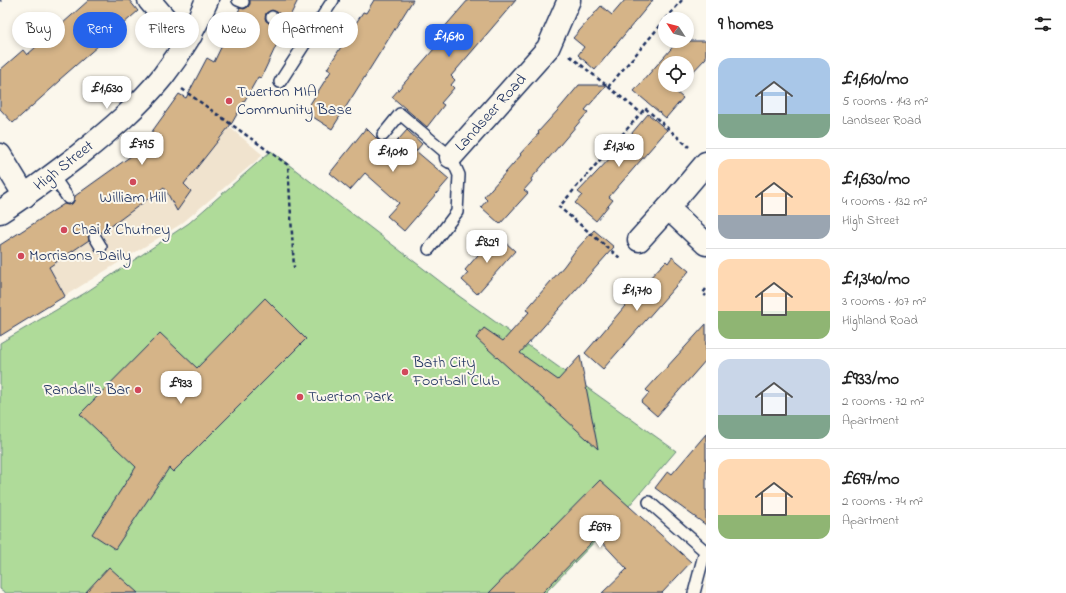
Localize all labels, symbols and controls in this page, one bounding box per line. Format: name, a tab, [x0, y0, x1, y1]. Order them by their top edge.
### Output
chip: Buy	[12, 12, 65, 48]
chip: Rent	[73, 12, 127, 48]
chip: Filters	[135, 12, 199, 48]
chip: New	[207, 12, 260, 48]
chip: Apartment	[268, 12, 358, 48]
north arrow	[658, 12, 694, 48]
map controls	[658, 12, 694, 92]
text: 9 homes	[718, 12, 774, 37]
icon: filters	[1032, 13, 1054, 35]
pin: £1,610	[416, 24, 482, 58]
text: £1,610	[434, 27, 464, 46]
button: locate	[658, 56, 694, 92]
text: £1,610/mo	[842, 67, 909, 92]
street label: Landseer Road	[449, 69, 533, 157]
icon: home	[750, 74, 798, 122]
pin: £1,630	[74, 76, 140, 110]
text: £1,630	[91, 79, 123, 98]
place label: Twerton MIA Community Base	[237, 80, 353, 122]
text: 5 rooms · 143 m²	[842, 92, 928, 111]
marker: Twerton MIA Community Base	[224, 96, 234, 106]
text: Landseer Road	[842, 111, 921, 130]
pin: £795	[118, 132, 166, 166]
street label: High Street	[29, 134, 100, 197]
pin: £1,340	[586, 134, 652, 168]
text: £795	[130, 135, 154, 154]
text: £1,340	[604, 137, 634, 156]
pin: £1,010	[360, 139, 426, 173]
text: £1,010	[378, 142, 408, 161]
text: £1,630/mo	[842, 167, 910, 192]
icon: home	[750, 175, 798, 223]
marker: William Hill	[128, 177, 138, 187]
place label: William Hill	[100, 186, 167, 210]
text: 4 rooms · 132 m²	[842, 192, 927, 211]
text: High Street	[842, 211, 899, 230]
place label: Chai & Chutney	[72, 218, 170, 242]
marker: Chai & Chutney	[59, 225, 69, 235]
pin: £829	[463, 230, 511, 264]
text: £829	[475, 233, 499, 252]
place label: Morrisons Daily	[29, 244, 131, 268]
marker: Morrisons Daily	[16, 251, 26, 261]
text: £1,340/mo	[842, 267, 910, 292]
icon: home	[750, 275, 798, 323]
pin: £1,710	[604, 278, 670, 312]
text: £1,710	[622, 281, 652, 300]
text: 3 rooms · 107 m²	[842, 292, 926, 311]
text: Highland Road	[842, 311, 918, 330]
place label: Bath City Football Club	[412, 351, 500, 393]
marker: Bath City Football Club	[400, 367, 410, 377]
text: £933/mo	[842, 367, 899, 392]
pin: £933	[157, 371, 205, 405]
text: £933	[170, 374, 192, 393]
icon: home	[750, 375, 798, 423]
place label: Randall's Bar	[43, 378, 130, 402]
marker: Randall's Bar	[133, 385, 143, 395]
place label: Twerton Park	[308, 385, 394, 409]
marker: Twerton Park	[295, 392, 305, 402]
text: 2 rooms · 72 m²	[842, 392, 924, 411]
text: Apartment	[842, 411, 899, 430]
text: £697/mo	[842, 467, 900, 492]
icon: home	[750, 475, 798, 523]
text: 2 rooms · 74 m²	[842, 492, 923, 511]
text: Apartment	[842, 511, 899, 530]
pin: £697	[576, 515, 624, 549]
text: £697	[588, 518, 612, 537]

